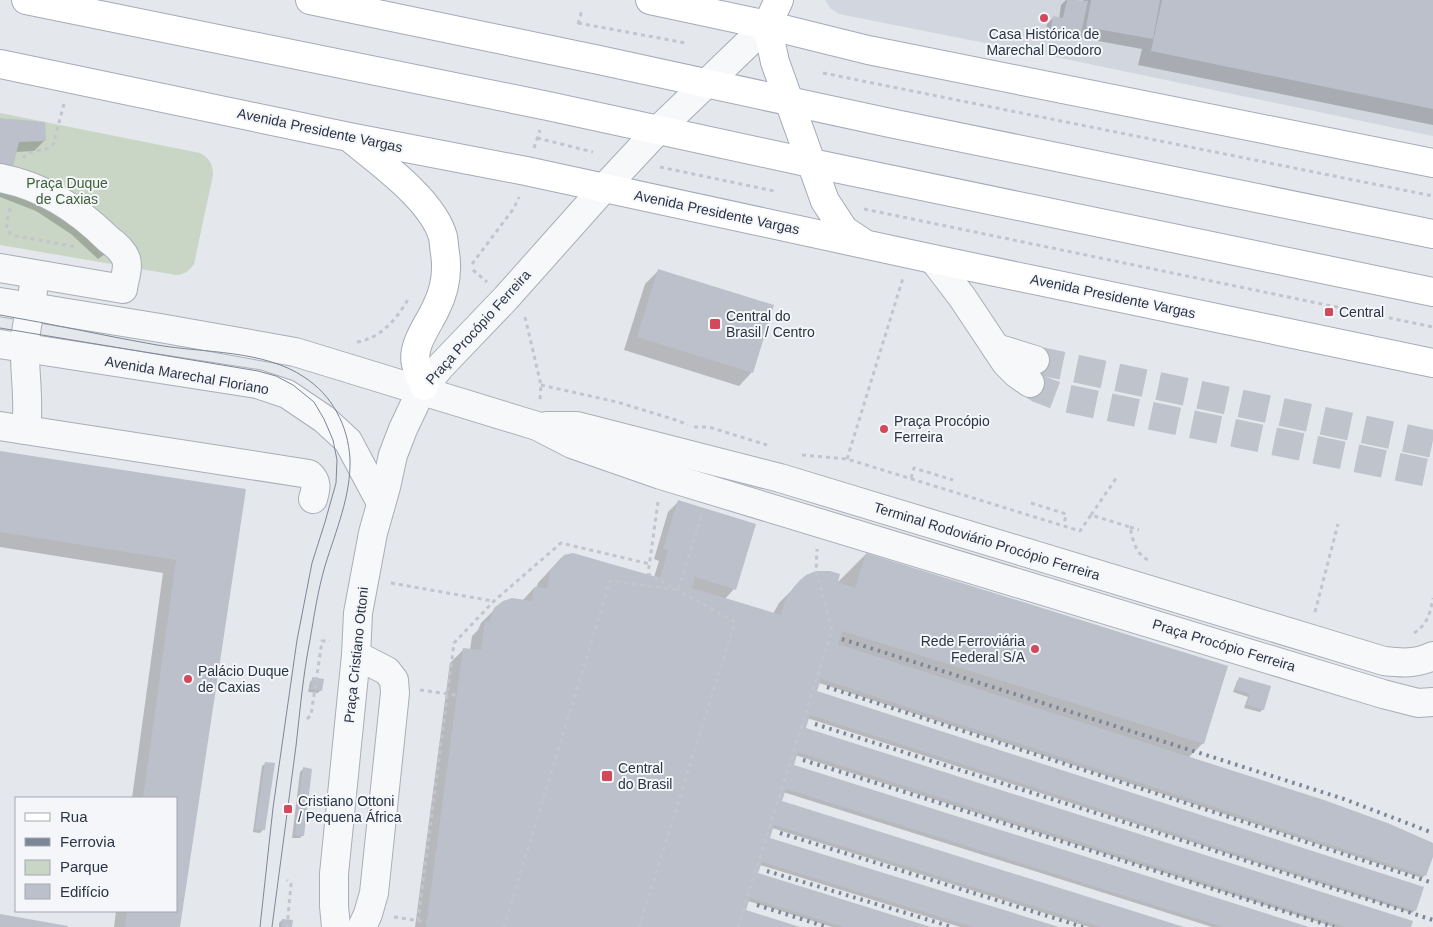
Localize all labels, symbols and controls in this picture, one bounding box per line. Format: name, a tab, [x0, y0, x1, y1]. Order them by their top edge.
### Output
marker: Casa Histórica de Marechal Deodoro	[1038, 12, 1050, 24]
place label: Casa Histórica de Marechal Deodoro	[986, 26, 1102, 58]
street label: Avenida Presidente Vargas	[236, 105, 404, 155]
park label: Praça Duque de Caxias	[26, 175, 108, 207]
street label: Avenida Presidente Vargas	[633, 187, 801, 237]
street label: Praça Procópio Ferreira	[422, 266, 534, 388]
street label: Avenida Presidente Vargas	[1029, 271, 1197, 321]
place label: Central	[1339, 304, 1384, 320]
marker: Central	[1323, 306, 1335, 318]
place label: Central do Brasil / Centro	[726, 308, 815, 340]
marker: Central do Brasil / Centro	[708, 317, 722, 331]
street label: Avenida Marechal Floriano	[104, 353, 270, 397]
place label: Praça Procópio Ferreira	[894, 413, 990, 445]
marker: Praça Procópio Ferreira	[878, 423, 890, 435]
street label: Terminal Rodoviário Procópio Ferreira	[872, 499, 1102, 583]
street label: Praça Cristiano Ottoni	[341, 586, 371, 724]
street label: Praça Procópio Ferreira	[1151, 616, 1298, 674]
place label: Rede Ferroviária Federal S/A	[921, 633, 1026, 665]
marker: Rede Ferroviária Federal S/A	[1029, 643, 1041, 655]
place label: Palácio Duque de Caxias	[198, 663, 289, 695]
marker: Palácio Duque de Caxias	[182, 673, 194, 685]
place label: Central do Brasil	[618, 760, 672, 792]
marker: Central do Brasil	[600, 769, 614, 783]
place label: Cristiano Ottoni / Pequena África	[298, 793, 402, 825]
legend	[15, 797, 178, 912]
marker: Cristiano Ottoni / Pequena África	[282, 803, 294, 815]
text: Rua	[60, 808, 88, 825]
text: Ferrovia	[60, 833, 116, 850]
text: Parque	[60, 858, 108, 875]
text: Edifício	[60, 883, 109, 900]

